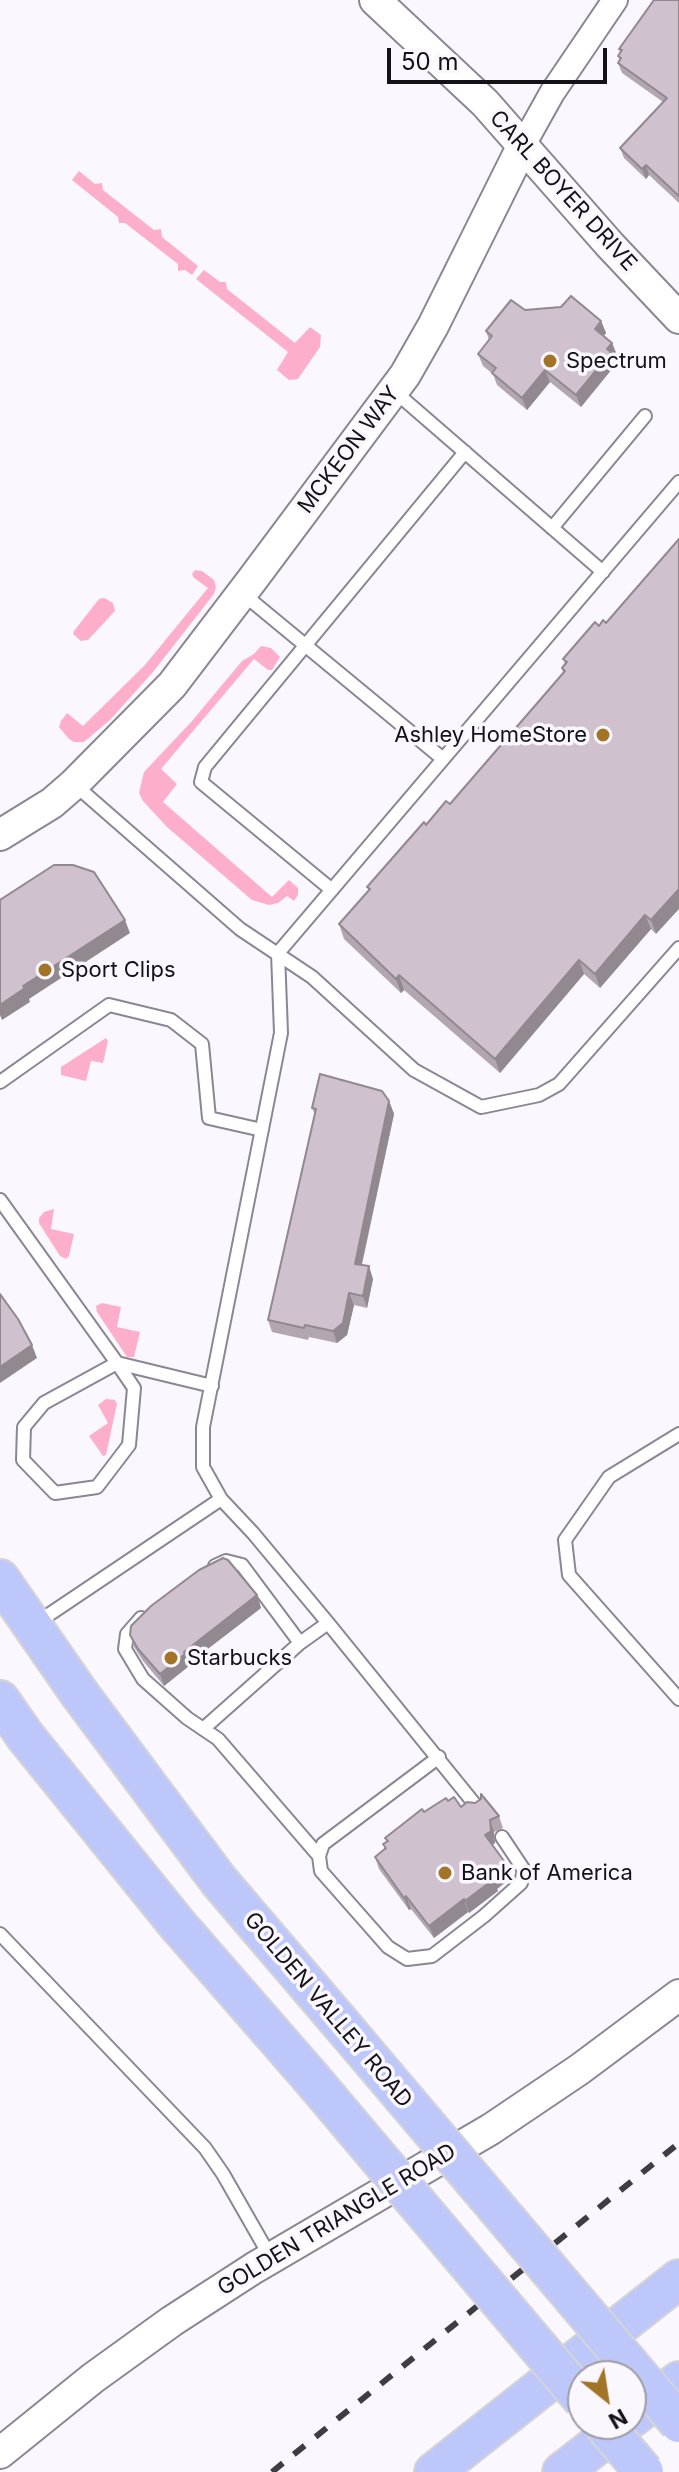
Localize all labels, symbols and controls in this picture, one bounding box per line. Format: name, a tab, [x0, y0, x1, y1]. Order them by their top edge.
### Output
scale bar	[391, 32, 611, 82]
text: 50 m	[401, 47, 459, 76]
street label: CARL BOYER DRIVE	[484, 105, 642, 277]
place label: Spectrum	[566, 348, 667, 374]
marker: Spectrum	[541, 352, 559, 370]
street label: MCKEON WAY	[293, 381, 405, 519]
place label: Ashley HomeStore	[394, 722, 587, 748]
marker: Ashley HomeStore	[594, 726, 612, 744]
place label: Sport Clips	[61, 957, 176, 983]
marker: Sport Clips	[36, 961, 54, 979]
place label: Starbucks	[187, 1645, 292, 1671]
marker: Starbucks	[162, 1649, 180, 1667]
place label: Bank of America	[461, 1860, 633, 1886]
marker: Bank of America	[436, 1864, 454, 1882]
street label: GOLDEN VALLEY ROAD	[239, 1907, 417, 2113]
street label: GOLDEN TRIANGLE ROAD	[213, 2138, 461, 2302]
north arrow	[567, 2360, 647, 2440]
text: N	[604, 2404, 632, 2435]

